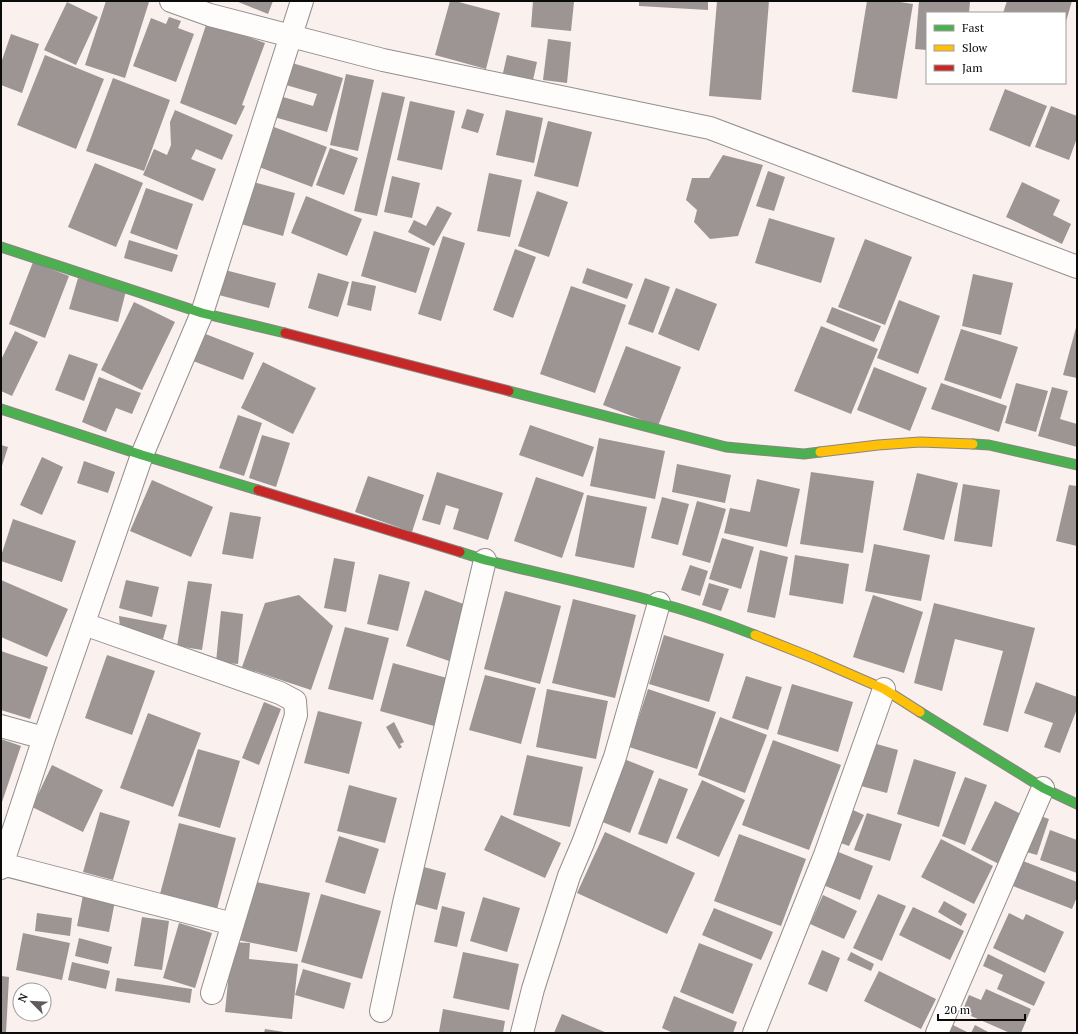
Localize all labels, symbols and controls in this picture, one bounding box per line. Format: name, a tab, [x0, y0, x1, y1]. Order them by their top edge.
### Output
legend	[926, 12, 1066, 84]
text: Fast	[962, 20, 985, 35]
text: Slow	[962, 40, 988, 55]
text: Jam	[962, 60, 983, 75]
north arrow	[12, 982, 52, 1022]
text: N	[15, 991, 31, 1005]
scale bar	[938, 996, 1025, 1022]
text: 20 m	[944, 1002, 971, 1017]

